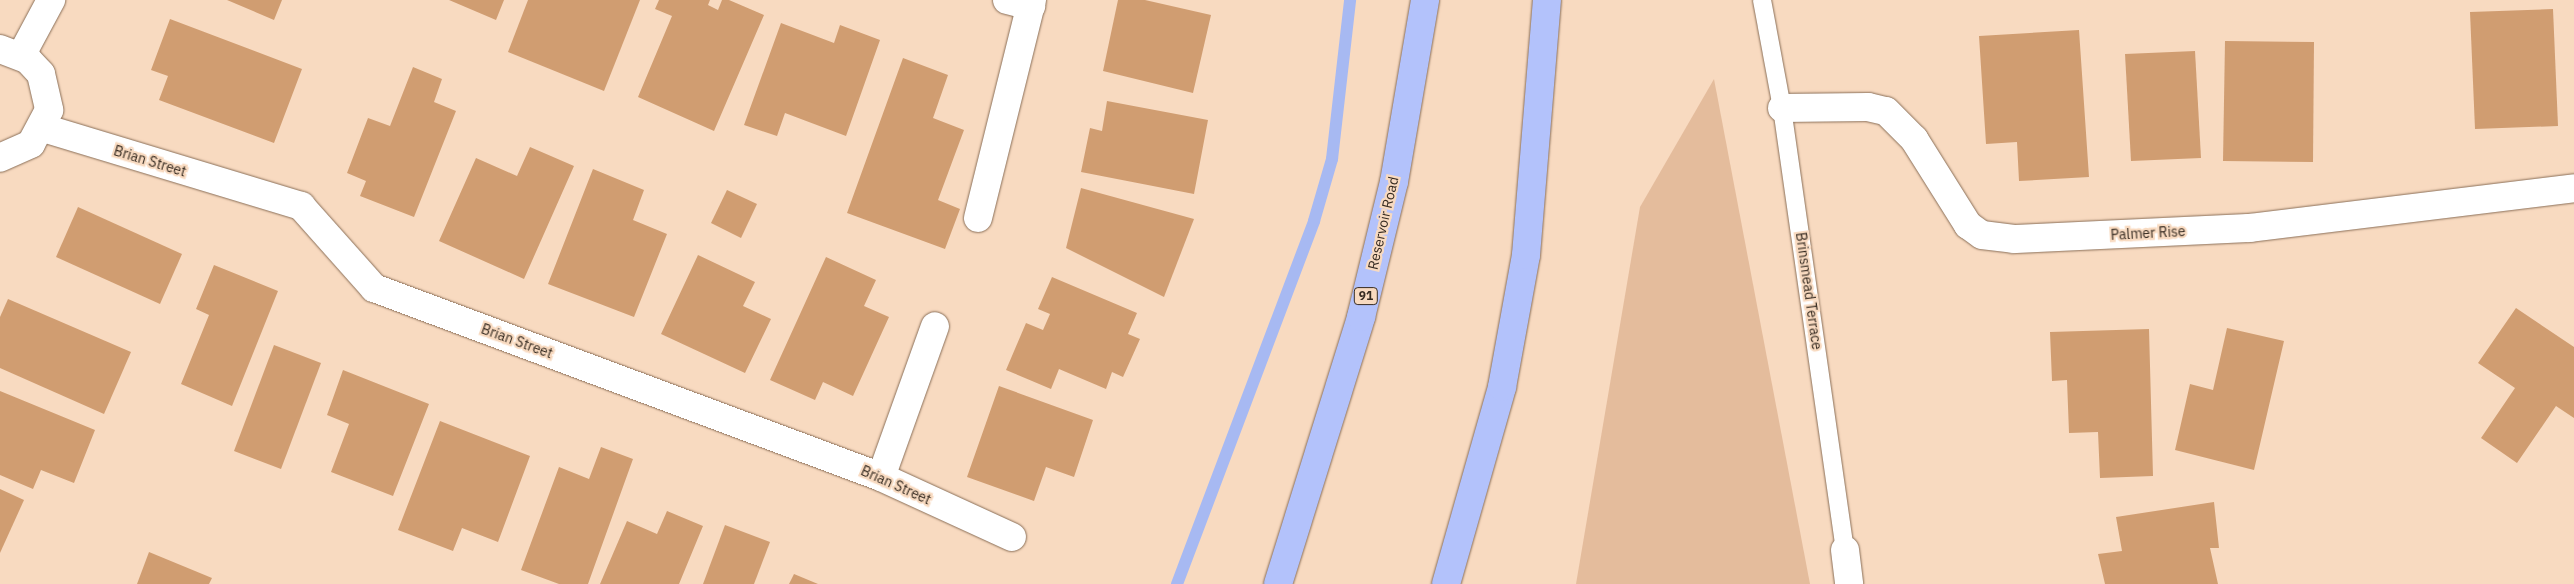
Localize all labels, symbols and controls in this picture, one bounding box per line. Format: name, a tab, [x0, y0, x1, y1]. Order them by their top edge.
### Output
street label: Brian Street	[112, 142, 188, 180]
street label: Reservoir Road	[1364, 175, 1402, 271]
street label: Palmer Rise	[2110, 223, 2186, 243]
street label: Brinsmead Terrace	[1792, 231, 1826, 351]
road number: 91	[1354, 286, 1378, 306]
street label: Brian Street	[479, 320, 555, 362]
street label: Brian Street	[858, 462, 934, 508]

